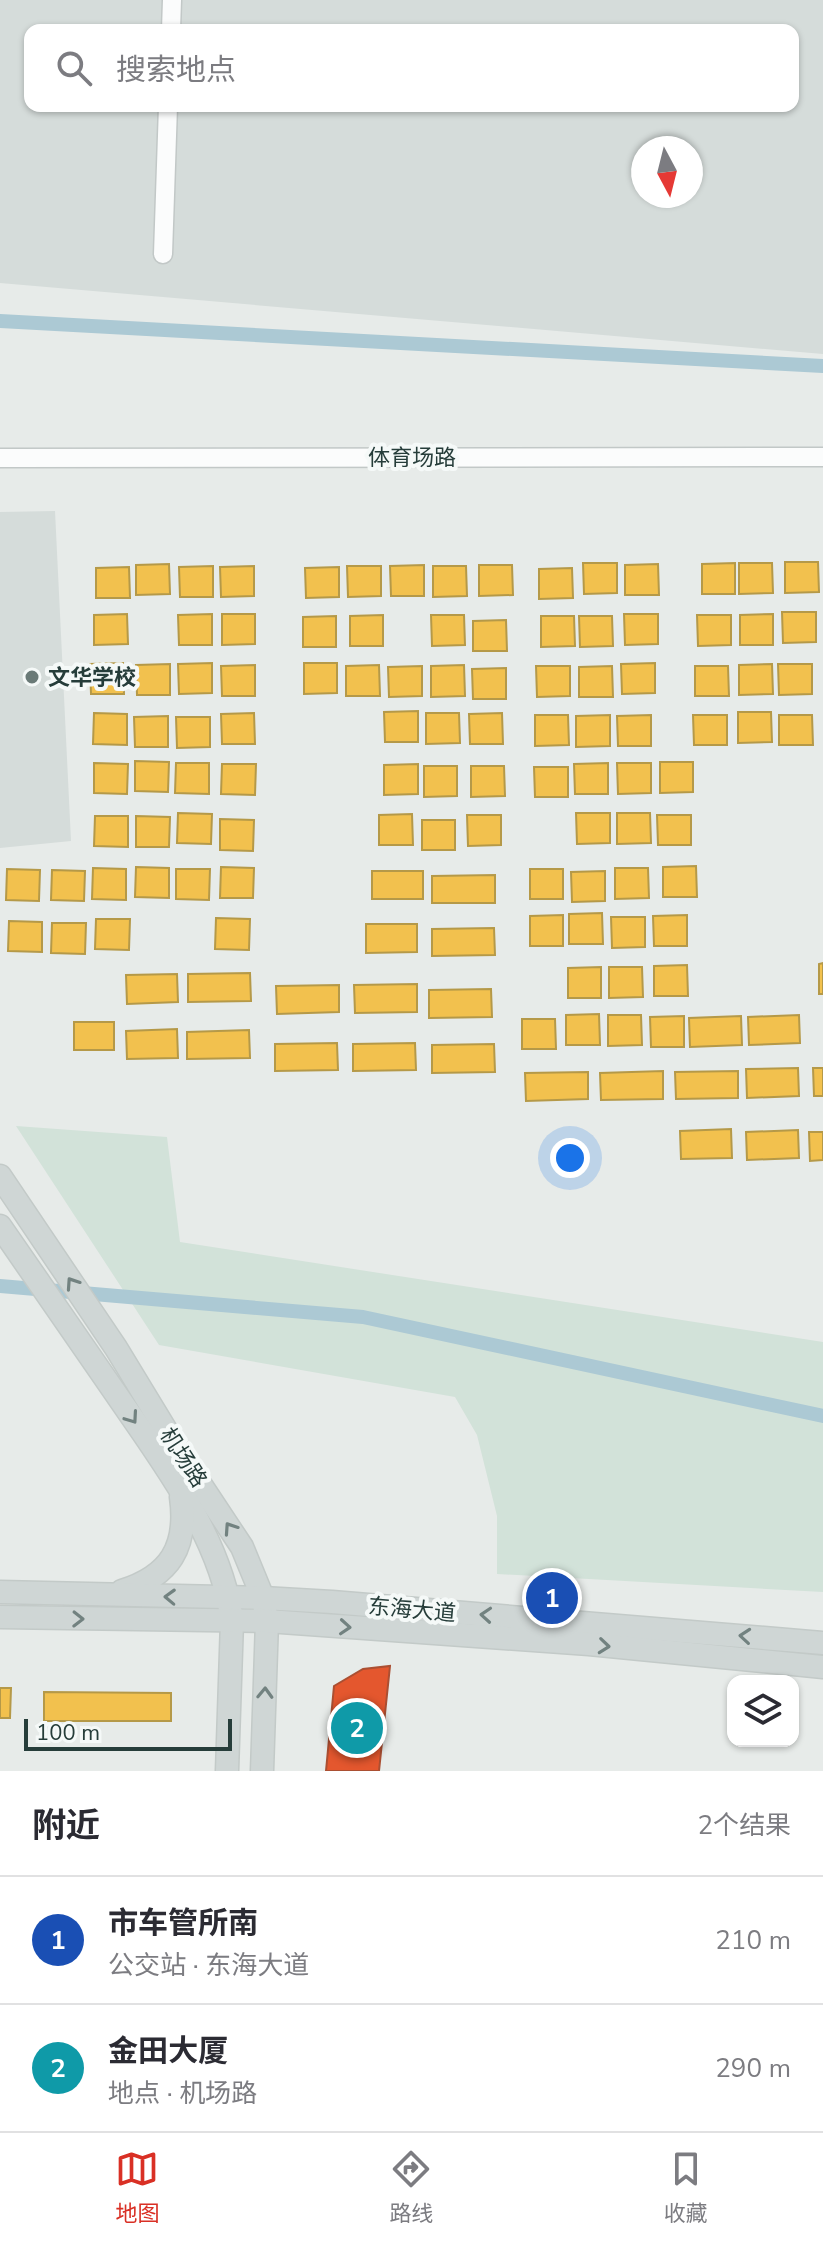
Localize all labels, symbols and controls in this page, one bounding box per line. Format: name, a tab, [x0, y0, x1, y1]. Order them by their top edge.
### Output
search box	[24, 24, 799, 112]
icon: search	[52, 46, 96, 90]
text: 搜索地点	[116, 50, 236, 91]
north arrow	[631, 136, 703, 208]
street label: 体育场路	[368, 443, 456, 473]
place label: 文华学校	[48, 663, 136, 693]
marker: 文华学校	[23, 668, 41, 686]
your location	[550, 1138, 590, 1178]
one-way arrow	[67, 1278, 82, 1292]
one-way arrow	[123, 1409, 138, 1423]
street label: 机场路	[153, 1422, 214, 1493]
one-way arrow	[224, 1522, 239, 1536]
pin: 1	[526, 1568, 578, 1628]
one-way arrow	[163, 1588, 176, 1605]
street label: 东海大道	[367, 1591, 457, 1629]
one-way arrow	[479, 1607, 492, 1624]
one-way arrow	[72, 1610, 85, 1627]
one-way arrow	[339, 1618, 352, 1635]
one-way arrow	[738, 1628, 751, 1645]
one-way arrow	[598, 1637, 611, 1654]
map controls	[727, 1675, 799, 1747]
button: layers	[727, 1675, 799, 1747]
one-way arrow	[256, 1686, 273, 1699]
pin: 2	[331, 1698, 383, 1758]
scale bar	[24, 1715, 232, 1751]
text: 100 m	[36, 1718, 100, 1748]
text: 附近	[32, 1803, 100, 1849]
text: 2个结果	[697, 1808, 791, 1843]
text: 市车管所南	[108, 1903, 258, 1944]
text: 1	[50, 1923, 66, 1958]
text: 210 m	[715, 1923, 791, 1958]
text: 公交站 · 东海大道	[108, 1948, 309, 1983]
text: 金田大厦	[108, 2031, 228, 2072]
text: 2	[50, 2051, 66, 2086]
text: 290 m	[715, 2051, 791, 2086]
text: 地点 · 机场路	[108, 2076, 257, 2111]
tab: 地图	[115, 2147, 159, 2229]
tab: 路线	[389, 2147, 434, 2229]
tab: 收藏	[664, 2147, 708, 2229]

